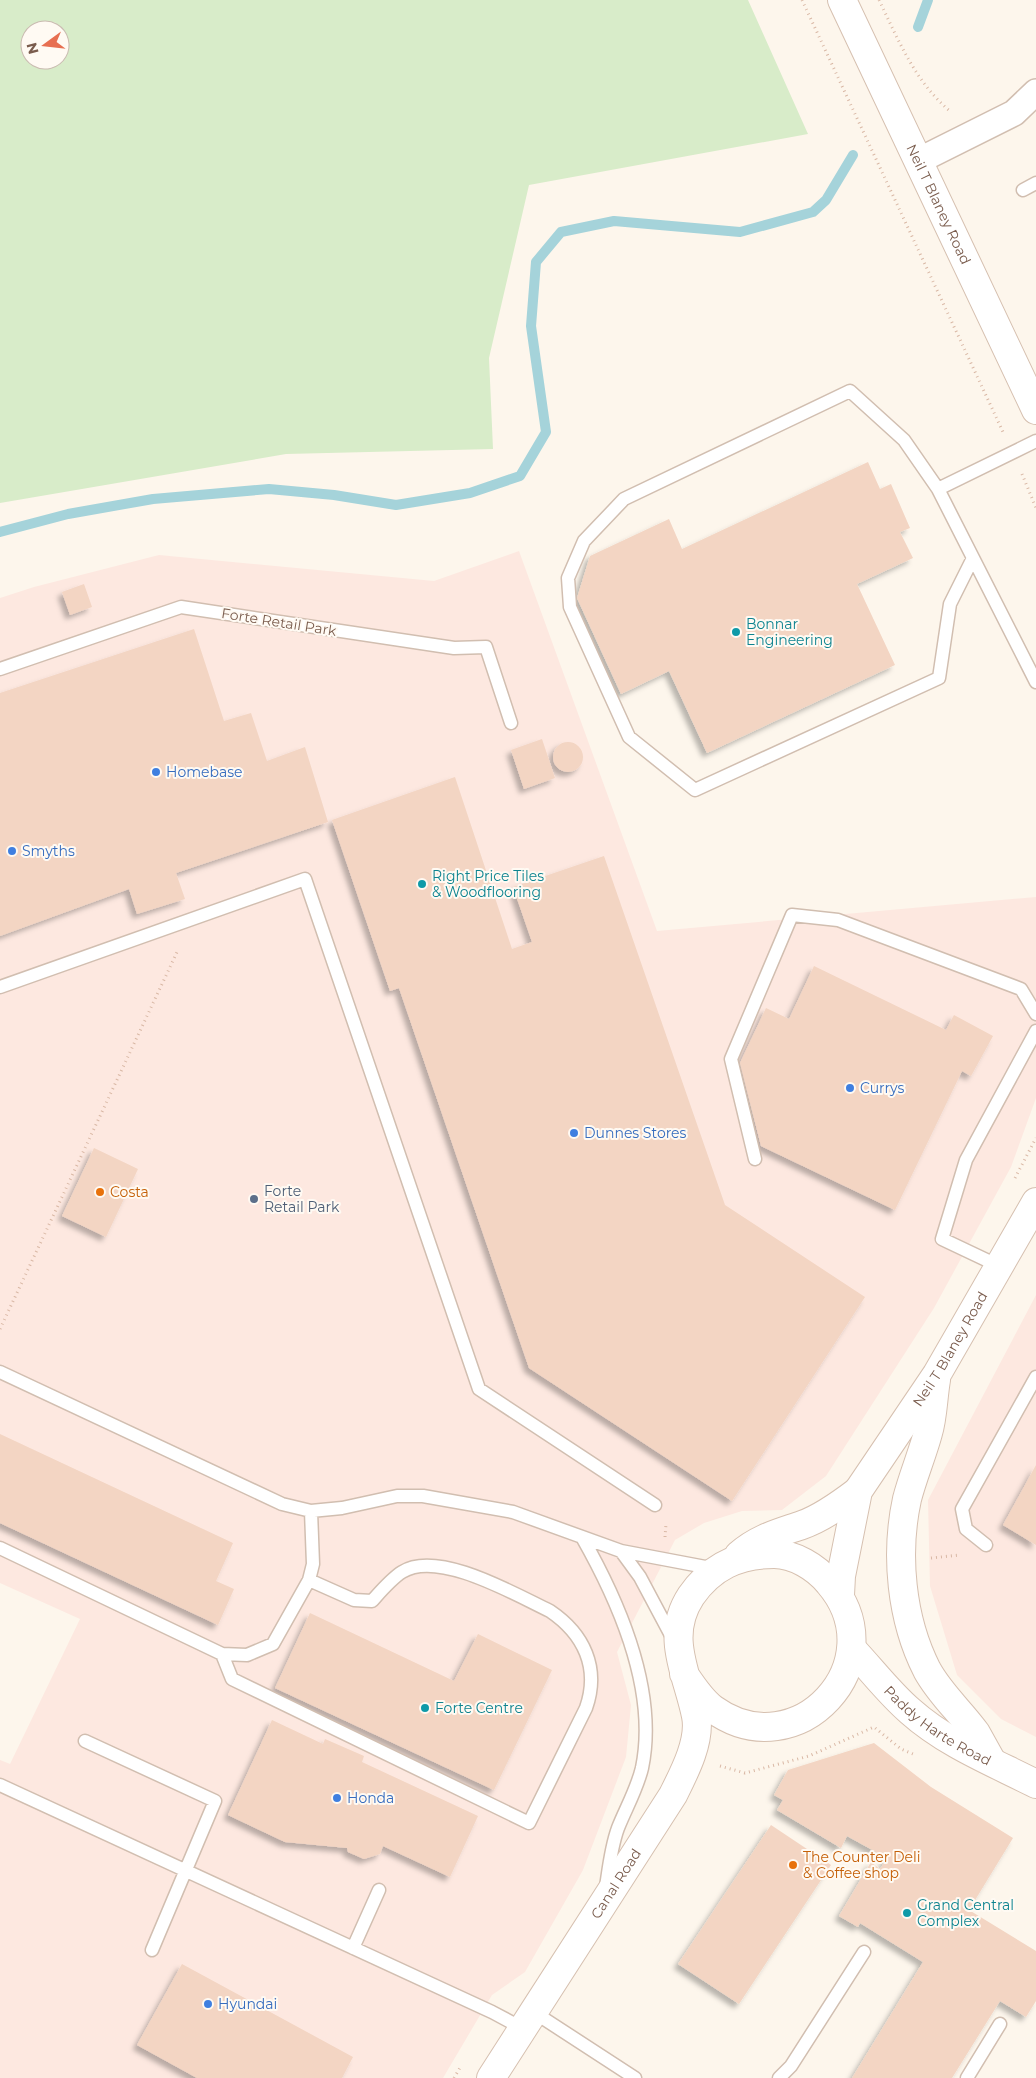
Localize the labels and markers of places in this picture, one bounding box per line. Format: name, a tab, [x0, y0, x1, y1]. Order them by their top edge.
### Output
place label: Bonnar Engineering	[746, 615, 833, 649]
marker: Bonnar Engineering	[730, 626, 742, 638]
place label: Homebase	[166, 763, 242, 781]
marker: Homebase	[150, 766, 162, 778]
place label: Smyths	[22, 842, 75, 860]
marker: Smyths	[6, 845, 18, 857]
place label: Right Price Tiles & Woodflooring	[432, 867, 544, 901]
marker: Right Price Tiles & Woodflooring	[416, 878, 428, 890]
place label: Currys	[860, 1079, 905, 1097]
marker: Currys	[844, 1082, 856, 1094]
place label: Dunnes Stores	[584, 1124, 687, 1142]
marker: Dunnes Stores	[568, 1127, 580, 1139]
place label: Forte Retail Park	[264, 1182, 340, 1216]
place label: Costa	[110, 1183, 149, 1201]
marker: Costa	[94, 1186, 106, 1198]
marker: Forte Retail Park	[248, 1193, 260, 1205]
place label: Forte Centre	[435, 1699, 523, 1717]
marker: Forte Centre	[419, 1702, 431, 1714]
place label: Honda	[347, 1789, 394, 1807]
marker: Honda	[331, 1792, 343, 1804]
place label: The Counter Deli & Coffee shop	[803, 1848, 921, 1882]
marker: The Counter Deli & Coffee shop	[787, 1859, 799, 1871]
place label: Grand Central Complex	[917, 1896, 1014, 1930]
marker: Grand Central Complex	[901, 1907, 913, 1919]
place label: Hyundai	[218, 1995, 277, 2013]
marker: Hyundai	[202, 1998, 214, 2010]

